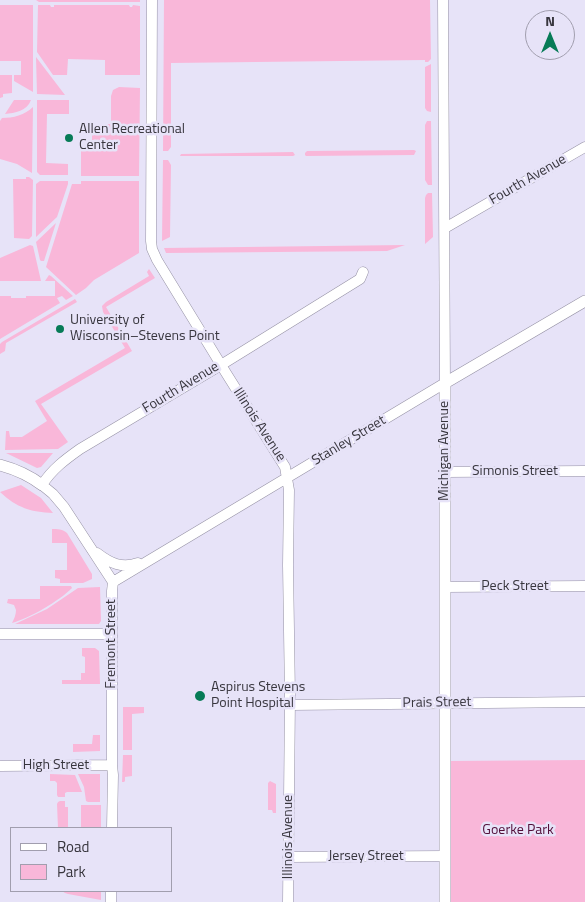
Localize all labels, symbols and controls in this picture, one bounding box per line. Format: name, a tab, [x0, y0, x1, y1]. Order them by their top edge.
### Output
north arrow	[525, 10, 575, 60]
text: N	[545, 10, 555, 31]
place label: Allen Recreational Center	[79, 122, 185, 154]
marker: Allen Recreational Center	[63, 132, 75, 144]
street label: Fourth Avenue	[487, 151, 569, 209]
place label: University of Wisconsin–Stevens Point	[70, 313, 220, 346]
marker: University of Wisconsin–Stevens Point	[54, 323, 66, 335]
street label: Fourth Avenue	[140, 359, 222, 417]
street label: Illinois Avenue	[229, 385, 289, 465]
street label: Michigan Avenue	[437, 401, 453, 501]
street label: Stanley Street	[309, 412, 389, 470]
street label: Simonis Street	[472, 464, 558, 480]
street label: Peck Street	[481, 579, 549, 595]
street label: Fremont Street	[104, 599, 120, 689]
place label: Aspirus Stevens Point Hospital	[211, 680, 305, 712]
marker: Aspirus Stevens Point Hospital	[193, 689, 207, 703]
street label: Prais Street	[402, 694, 472, 712]
street label: High Street	[23, 758, 89, 774]
street label: Illinois Avenue	[281, 795, 297, 879]
park label: Goerke Park	[482, 823, 554, 839]
legend	[10, 827, 172, 892]
text: Road	[57, 835, 89, 858]
street label: Jersey Street	[328, 849, 404, 865]
text: Park	[57, 860, 86, 883]

